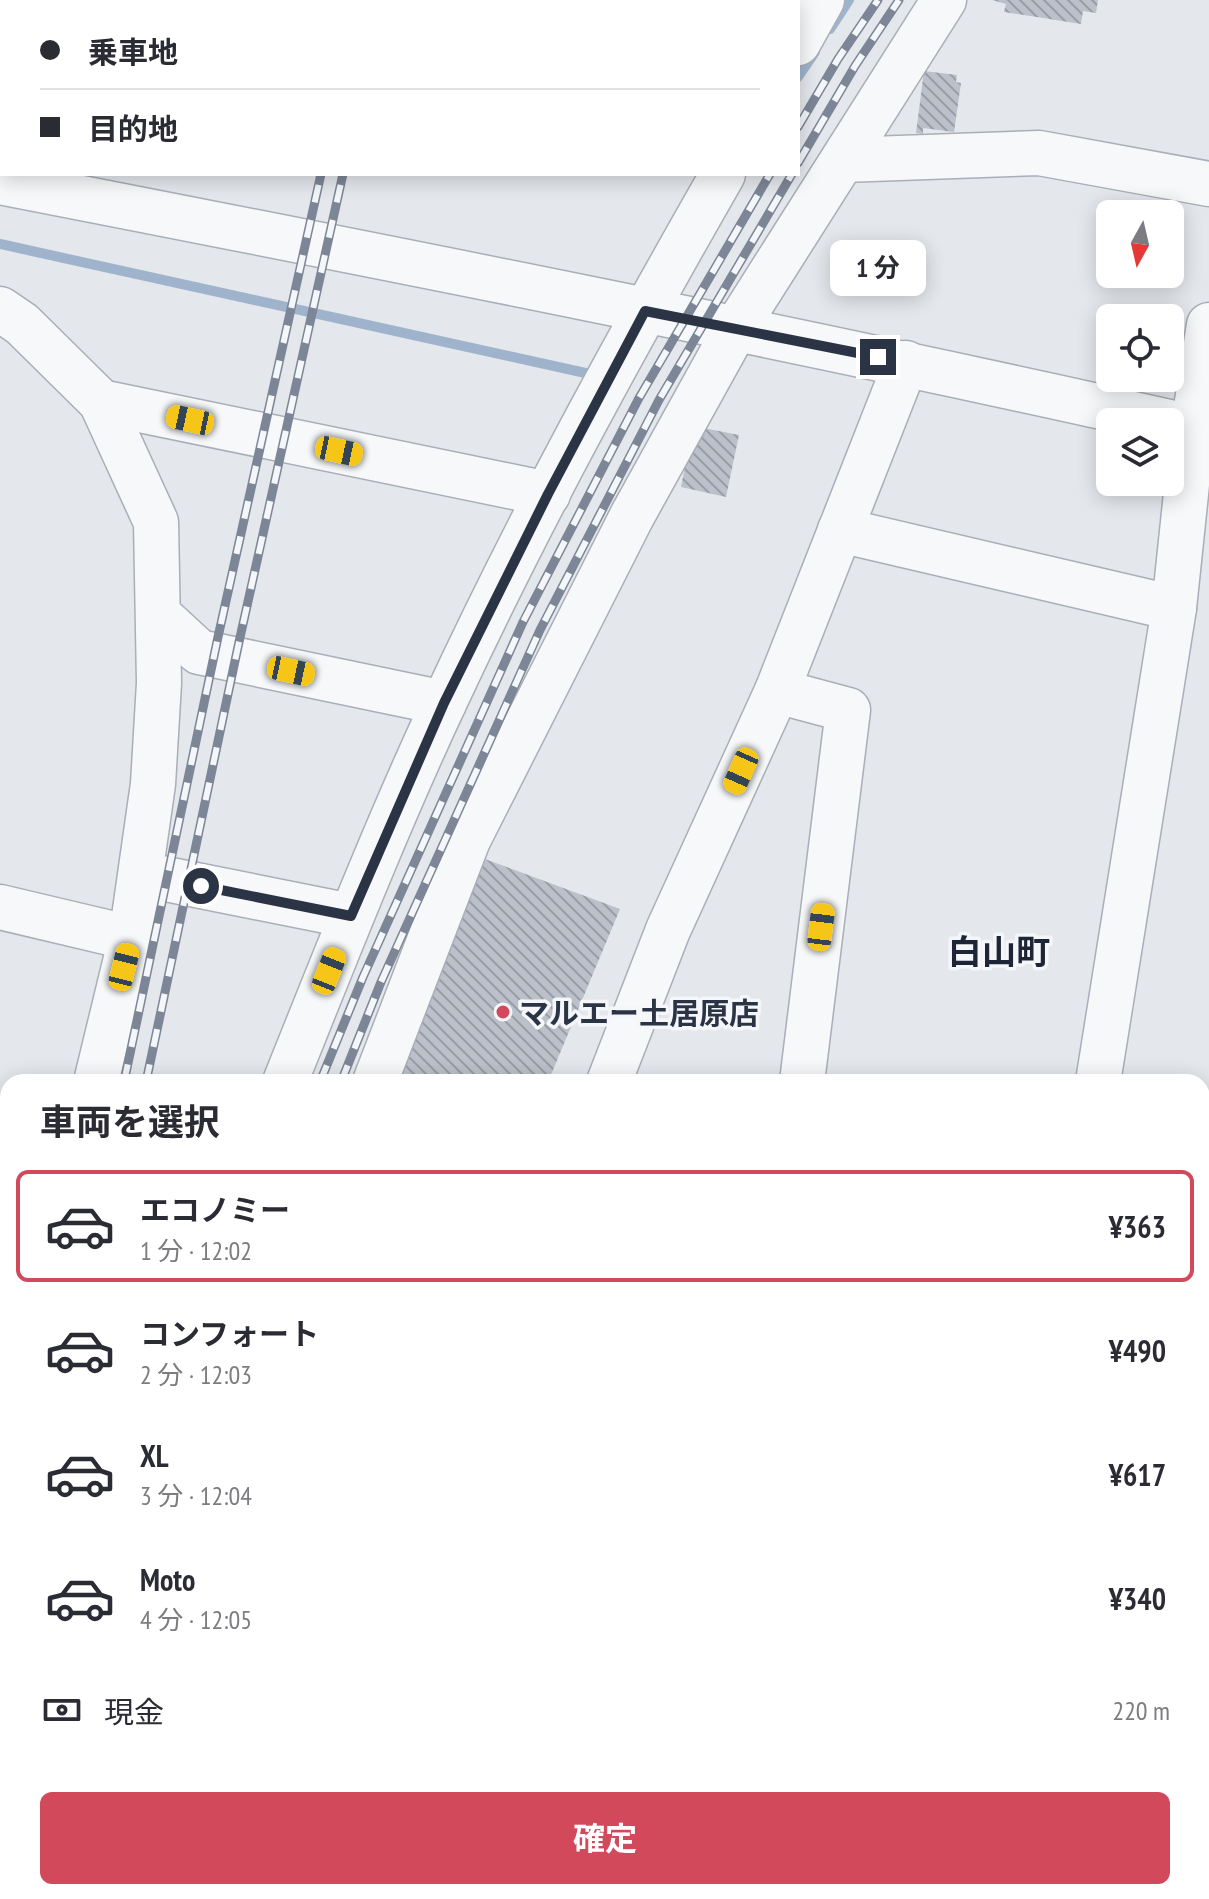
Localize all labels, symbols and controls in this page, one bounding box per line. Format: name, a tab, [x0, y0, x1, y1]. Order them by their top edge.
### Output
text: 乗車地	[88, 32, 178, 71]
text: 目的地	[88, 109, 178, 148]
north arrow	[1096, 200, 1184, 288]
map controls	[1096, 200, 1184, 496]
callout: 1 分	[830, 241, 926, 297]
text: 1 分	[856, 251, 900, 284]
button: locate	[1096, 304, 1184, 392]
route end	[860, 339, 896, 375]
car	[164, 403, 216, 437]
button: layers	[1096, 408, 1184, 496]
car	[313, 434, 365, 468]
car	[265, 654, 317, 688]
car	[720, 744, 762, 798]
route start	[183, 868, 219, 904]
car	[806, 902, 836, 952]
district label: 白山町	[948, 929, 1050, 973]
car	[107, 941, 141, 993]
car	[309, 944, 349, 998]
place label: マルエー土居原店	[519, 993, 759, 1032]
marker: マルエー土居原店	[494, 1003, 512, 1021]
text: 車両を選択	[40, 1098, 220, 1145]
icon: car	[44, 1190, 116, 1262]
text: エコノミー	[140, 1190, 290, 1229]
text: ¥363	[1109, 1207, 1166, 1246]
text: 1 分 · 12:02	[140, 1234, 252, 1267]
icon: car	[44, 1314, 116, 1386]
text: コンフォート	[140, 1314, 319, 1353]
text: ¥490	[1109, 1331, 1166, 1370]
text: 2 分 · 12:03	[140, 1358, 252, 1391]
text: XL	[140, 1436, 169, 1475]
icon: car	[44, 1438, 116, 1510]
text: ¥617	[1109, 1455, 1166, 1494]
text: 3 分 · 12:04	[140, 1479, 252, 1512]
text: Moto	[140, 1560, 195, 1599]
icon: car	[44, 1562, 116, 1634]
text: ¥340	[1109, 1579, 1166, 1618]
text: 4 分 · 12:05	[140, 1603, 252, 1636]
icon: cash	[40, 1688, 84, 1732]
text: 現金	[104, 1692, 164, 1731]
text: 220 m	[1112, 1694, 1170, 1727]
button: 確定	[40, 1792, 1170, 1884]

